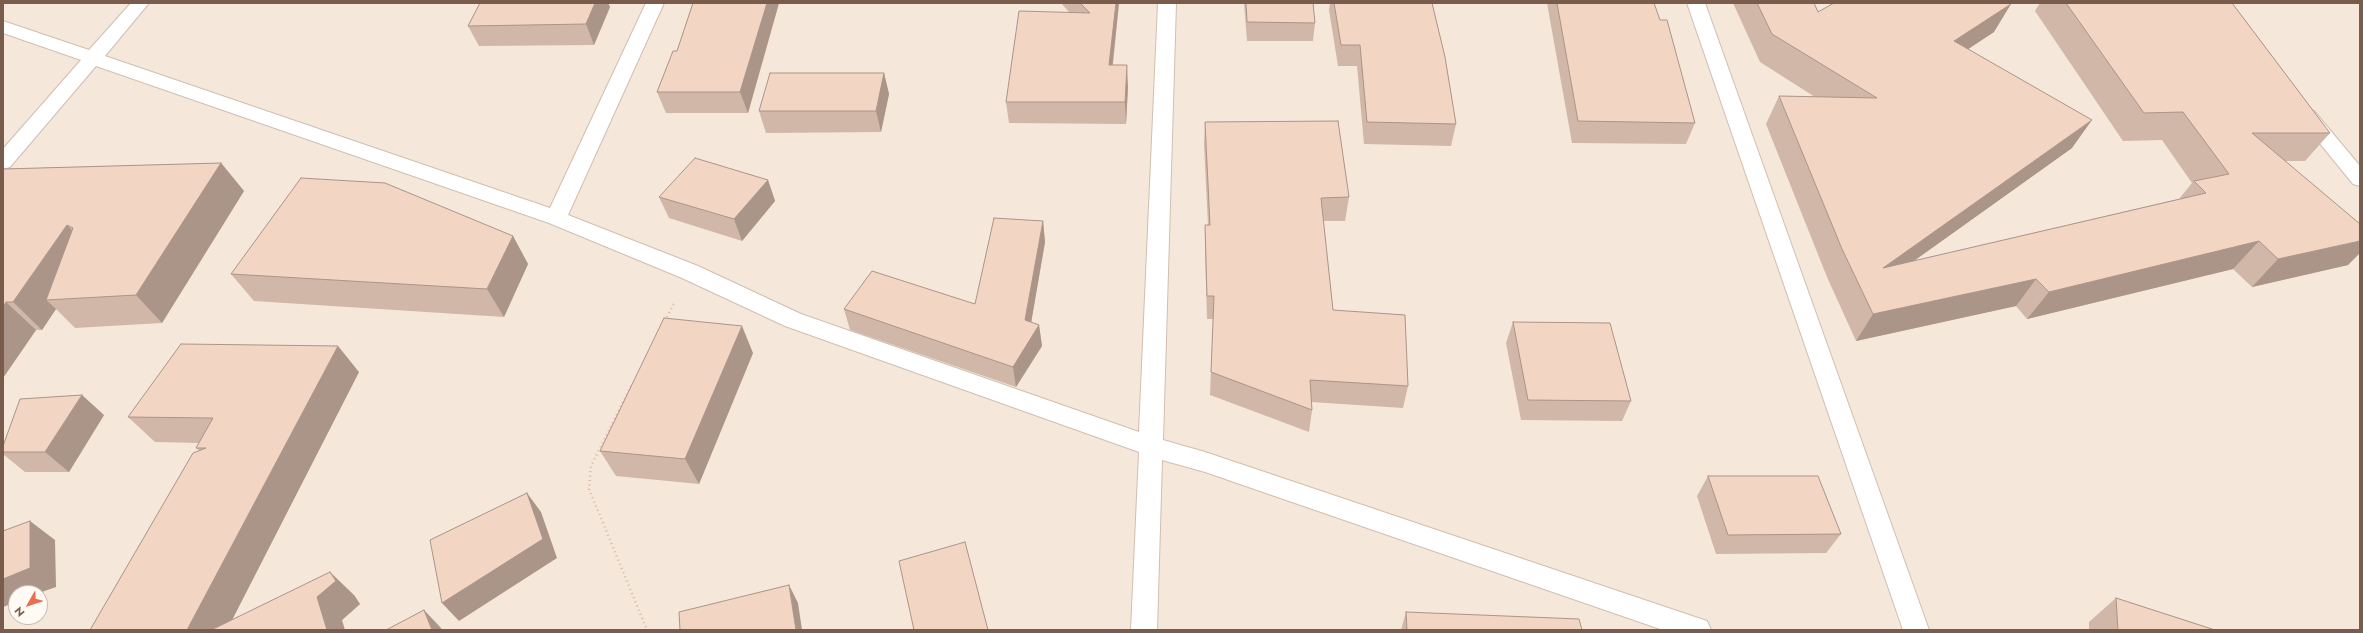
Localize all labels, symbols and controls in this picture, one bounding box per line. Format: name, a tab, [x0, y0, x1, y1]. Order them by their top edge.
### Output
north arrow	[8, 585, 48, 625]
text: N	[10, 604, 28, 620]

